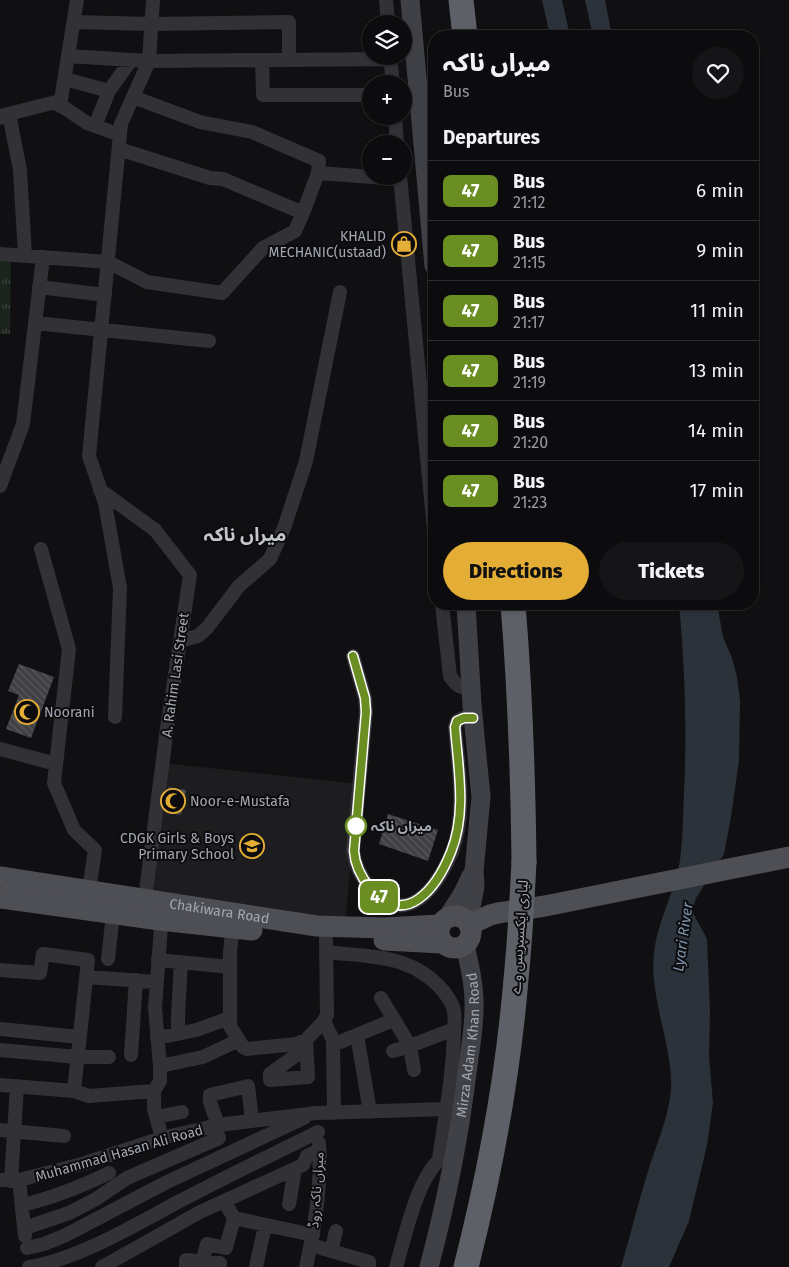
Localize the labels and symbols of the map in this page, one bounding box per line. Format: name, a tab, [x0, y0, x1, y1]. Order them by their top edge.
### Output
place label: KHALID MECHANIC(ustaad)	[269, 228, 386, 261]
shop icon: KHALID MECHANIC(ustaad)	[391, 231, 417, 257]
district label: میراں ناکہ	[204, 523, 286, 546]
street label: A. Rahim Lasi Street	[158, 611, 193, 738]
mosque icon: Noorani	[14, 699, 40, 725]
place label: Noorani	[44, 704, 95, 721]
mosque icon: Noor-e-Mustafa	[160, 788, 186, 814]
place label: Noor-e-Mustafa	[190, 793, 290, 810]
marker: میراں ناکہ	[345, 815, 367, 837]
place label: میراں ناکہ	[371, 818, 432, 835]
place label: CDGK Girls & Boys Primary School	[120, 830, 234, 863]
school or university icon: CDGK Girls & Boys Primary School	[239, 833, 265, 859]
street label: لیاری ایکسپریس وے	[507, 879, 533, 995]
line badge: 47	[356, 881, 402, 913]
street label: Chakiwara Road	[168, 895, 270, 928]
water label: Lyari River	[669, 900, 697, 973]
street label: Mirza Adam Khan Road	[453, 971, 483, 1118]
street label: Muhammad Hasan Ali Road	[33, 1121, 205, 1186]
street label: میراں ناکہ روڈ	[305, 1151, 328, 1229]

